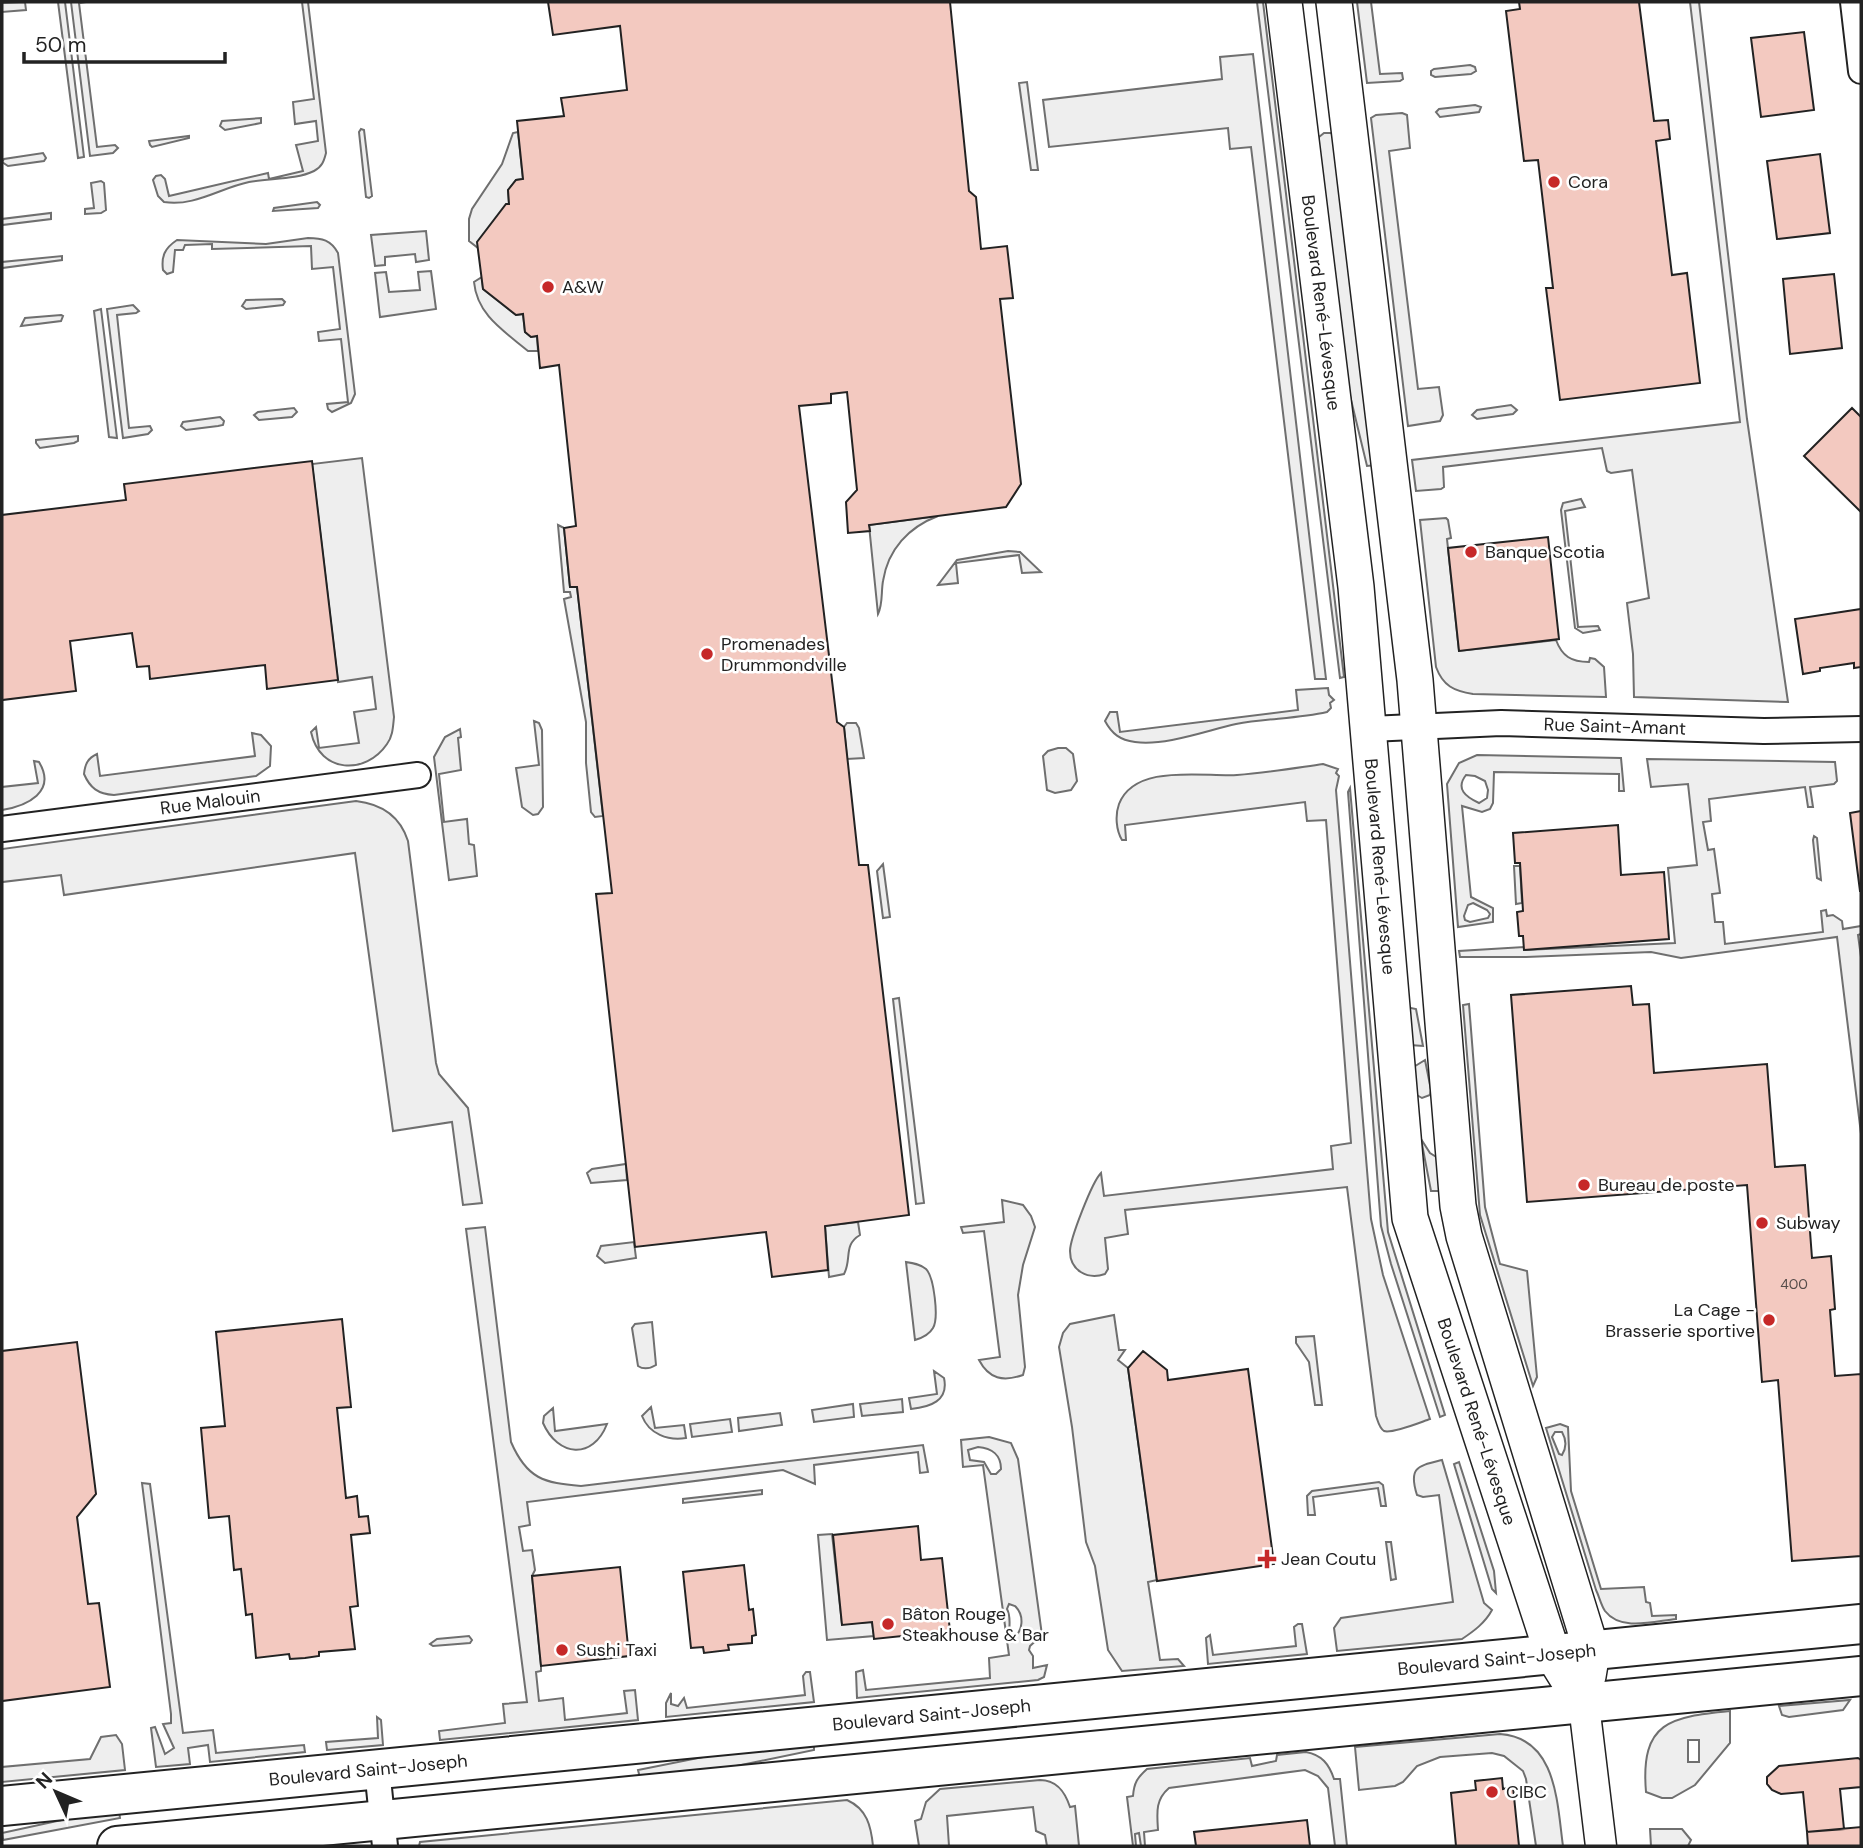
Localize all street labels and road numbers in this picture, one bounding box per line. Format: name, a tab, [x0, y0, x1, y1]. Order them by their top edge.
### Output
street label: Boulevard René-Lévesque	[1296, 194, 1346, 412]
street label: Rue Saint-Amant	[1543, 712, 1686, 741]
street label: Boulevard René-Lévesque	[1359, 757, 1401, 976]
street label: Rue Malouin	[159, 784, 262, 820]
street label: Boulevard René-Lévesque	[1432, 1315, 1522, 1528]
street label: Boulevard Saint-Joseph	[1396, 1638, 1597, 1681]
street label: Boulevard Saint-Joseph	[831, 1693, 1032, 1737]
street label: Boulevard Saint-Joseph	[268, 1748, 469, 1792]

